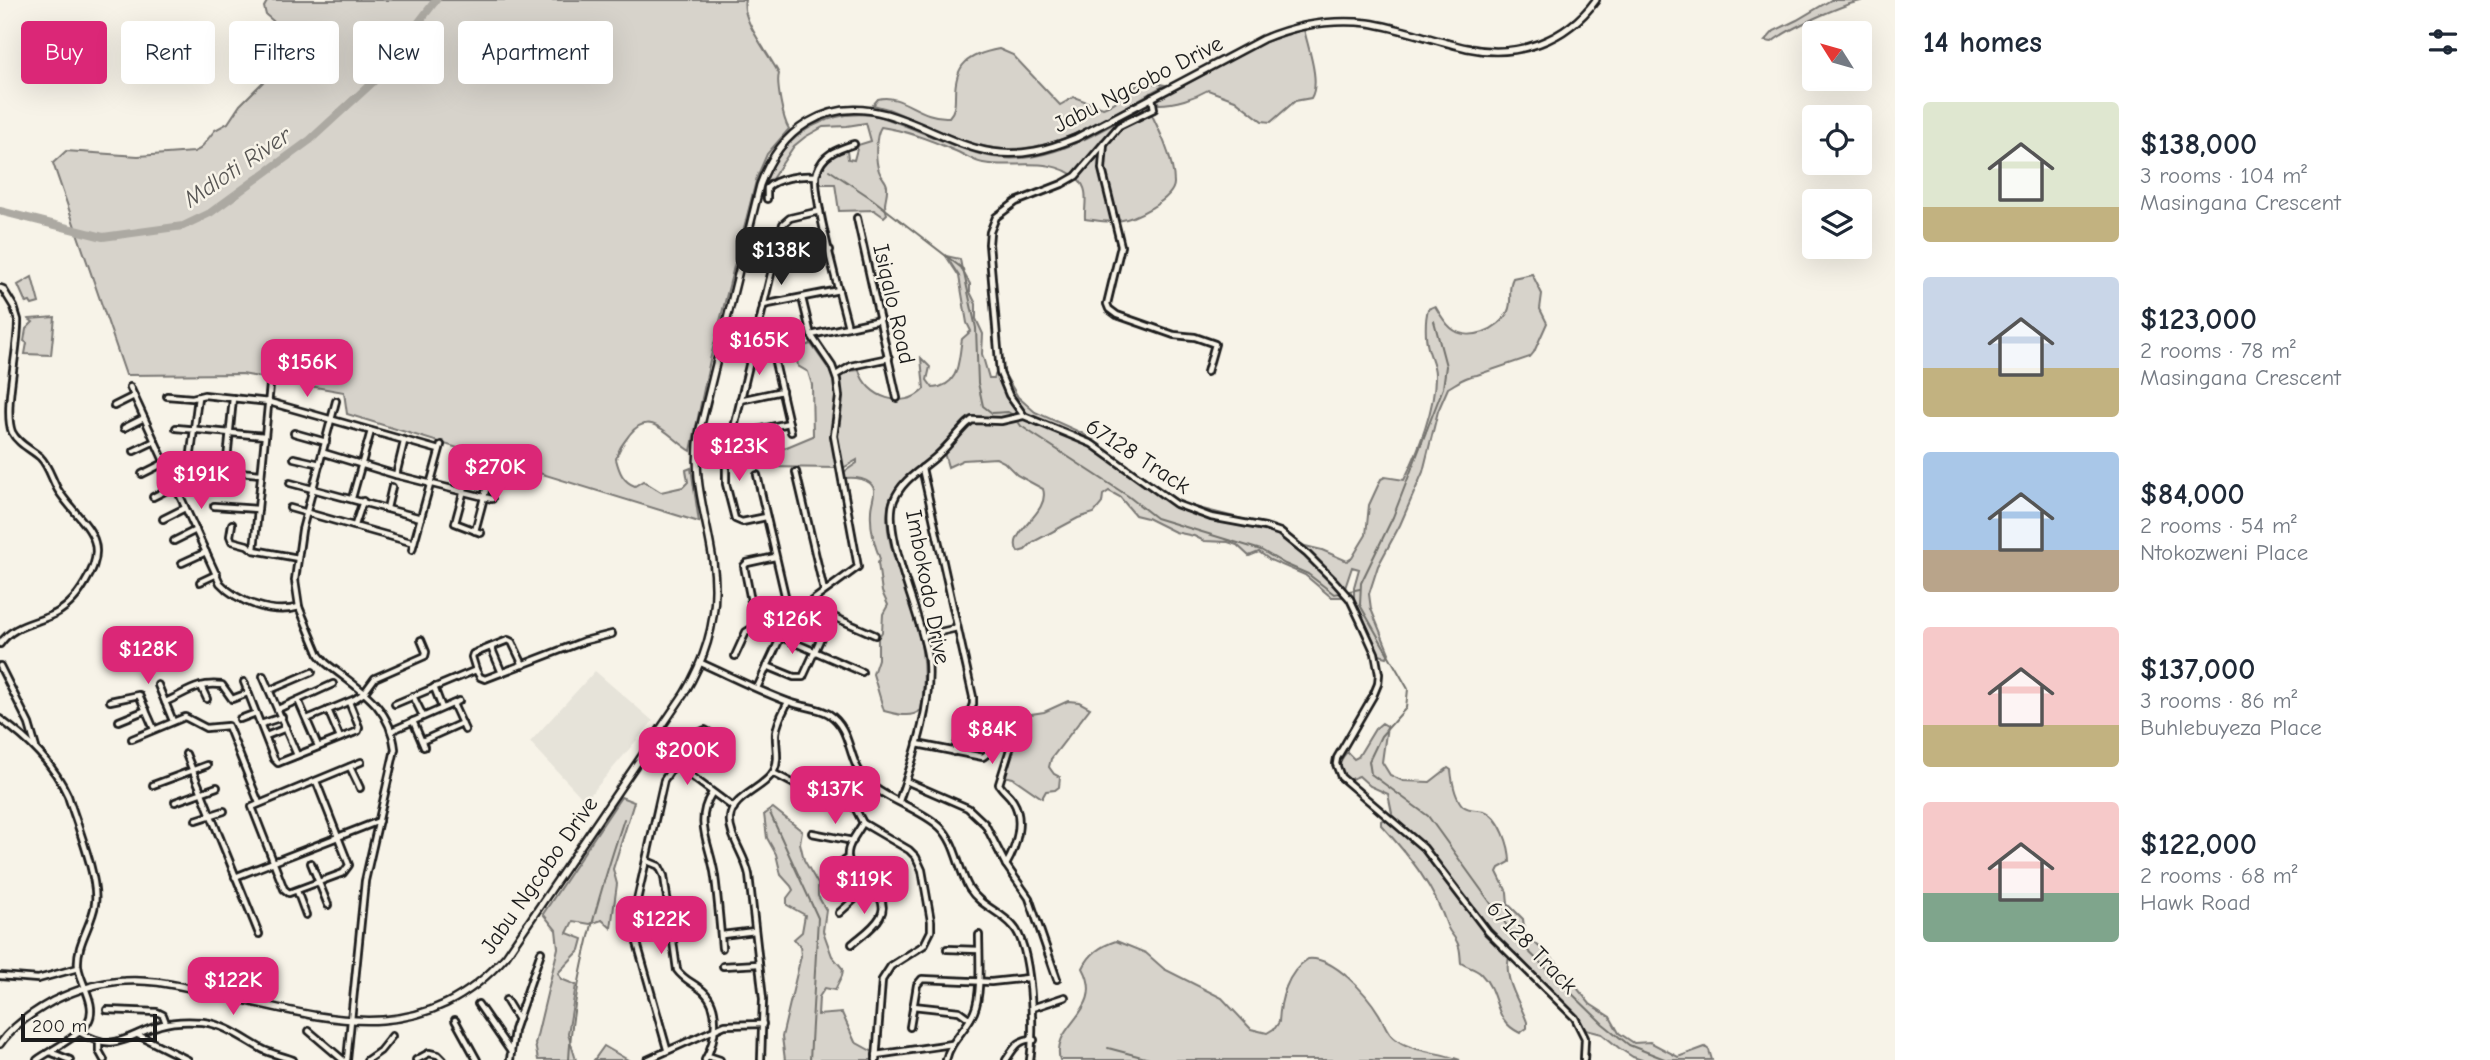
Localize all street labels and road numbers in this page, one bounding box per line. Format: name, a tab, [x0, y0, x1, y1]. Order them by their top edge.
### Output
street label: Jabu Ngcobo Drive	[1049, 30, 1227, 138]
street label: Isiqalo Road	[867, 241, 921, 367]
street label: 67128 Track	[1081, 412, 1195, 500]
street label: Imbokodo Drive	[900, 507, 956, 667]
street label: Jabu Ngcobo Drive	[474, 791, 604, 959]
street label: 67128 Track	[1481, 895, 1583, 999]

